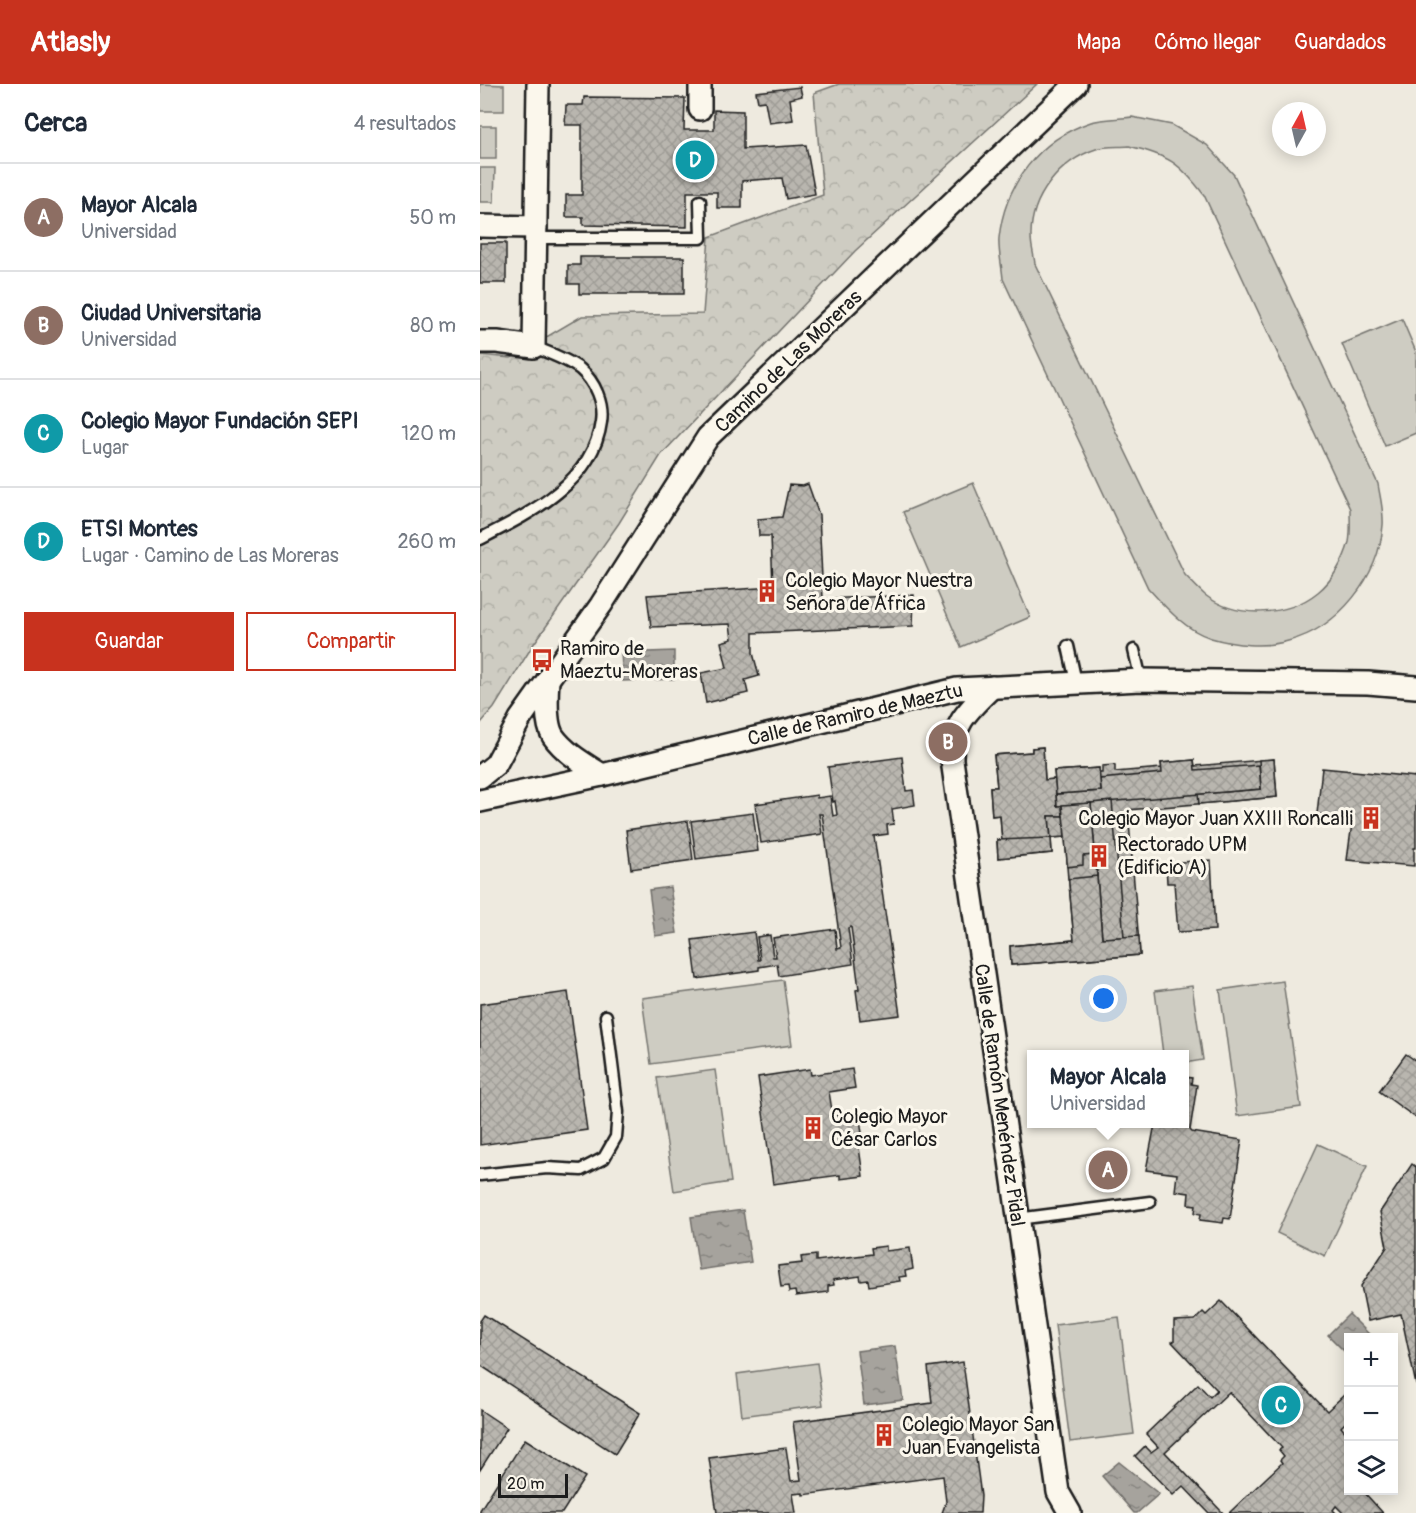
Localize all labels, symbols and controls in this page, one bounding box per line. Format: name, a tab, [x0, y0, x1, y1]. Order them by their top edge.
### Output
text: Atlasly	[30, 25, 110, 60]
text: Mapa	[1076, 29, 1121, 56]
text: Cómo llegar	[1154, 29, 1261, 56]
text: Guardados	[1294, 29, 1386, 56]
north arrow	[1272, 102, 1326, 156]
text: Cerca	[24, 107, 87, 139]
text: 4 resultados	[354, 111, 456, 136]
pin: D	[676, 138, 714, 182]
text: Mayor Alcala	[81, 191, 197, 219]
text: A	[37, 205, 50, 230]
text: 50 m	[409, 205, 456, 230]
text: Universidad	[81, 219, 177, 244]
street label: Camino de Las Moreras	[710, 285, 867, 438]
text: Ciudad Universitaria	[81, 299, 261, 327]
text: B	[38, 313, 49, 338]
text: 80 m	[410, 313, 456, 338]
text: Universidad	[81, 327, 177, 352]
text: Colegio Mayor Fundación SEPI	[81, 407, 359, 435]
text: C	[37, 421, 50, 446]
text: 120 m	[401, 421, 456, 446]
text: Lugar	[81, 435, 129, 460]
text: ETSI Montes	[81, 515, 198, 543]
text: D	[37, 529, 50, 554]
text: 260 m	[397, 529, 456, 554]
text: Lugar · Camino de Las Moreras	[81, 543, 339, 568]
place label: Colegio Mayor Nuestra Señora de África	[785, 568, 973, 616]
building icon: Colegio Mayor Nuestra Señora de África	[754, 578, 780, 604]
button: Guardar	[24, 612, 234, 671]
button: Compartir	[246, 612, 456, 671]
place label: Ramiro de Maeztu-Moreras	[560, 636, 698, 684]
bus stop icon: Ramiro de Maeztu-Moreras	[529, 647, 555, 673]
street label: Calle de Ramiro de Maeztu	[745, 678, 965, 751]
pin: B	[928, 720, 968, 764]
building icon: Colegio Mayor Juan XXIII Roncalli	[1358, 805, 1384, 831]
place label: Colegio Mayor Juan XXIII Roncalli	[1078, 806, 1353, 831]
place label: Rectorado UPM (Edificio A)	[1117, 832, 1247, 880]
building icon: Rectorado UPM (Edificio A)	[1086, 843, 1112, 869]
street label: Calle de Ramón Menéndez Pidal	[969, 962, 1030, 1228]
your location	[1089, 984, 1118, 1013]
popup	[1027, 1050, 1189, 1128]
text: Mayor Alcala	[1050, 1063, 1166, 1091]
text: Universidad	[1050, 1091, 1146, 1116]
place label: Colegio Mayor César Carlos	[831, 1104, 948, 1152]
building icon: Colegio Mayor César Carlos	[800, 1115, 826, 1141]
pin: A	[1088, 1148, 1128, 1192]
map controls	[1344, 1333, 1398, 1495]
button: +	[1344, 1333, 1398, 1387]
pin: C	[1262, 1382, 1300, 1428]
button: −	[1344, 1387, 1398, 1441]
place label: Colegio Mayor San Juan Evangelista	[902, 1412, 1055, 1460]
building icon: Colegio Mayor San Juan Evangelista	[871, 1422, 897, 1448]
button: layers	[1344, 1441, 1398, 1495]
scale bar	[498, 1471, 568, 1498]
text: 20 m	[507, 1474, 545, 1494]

